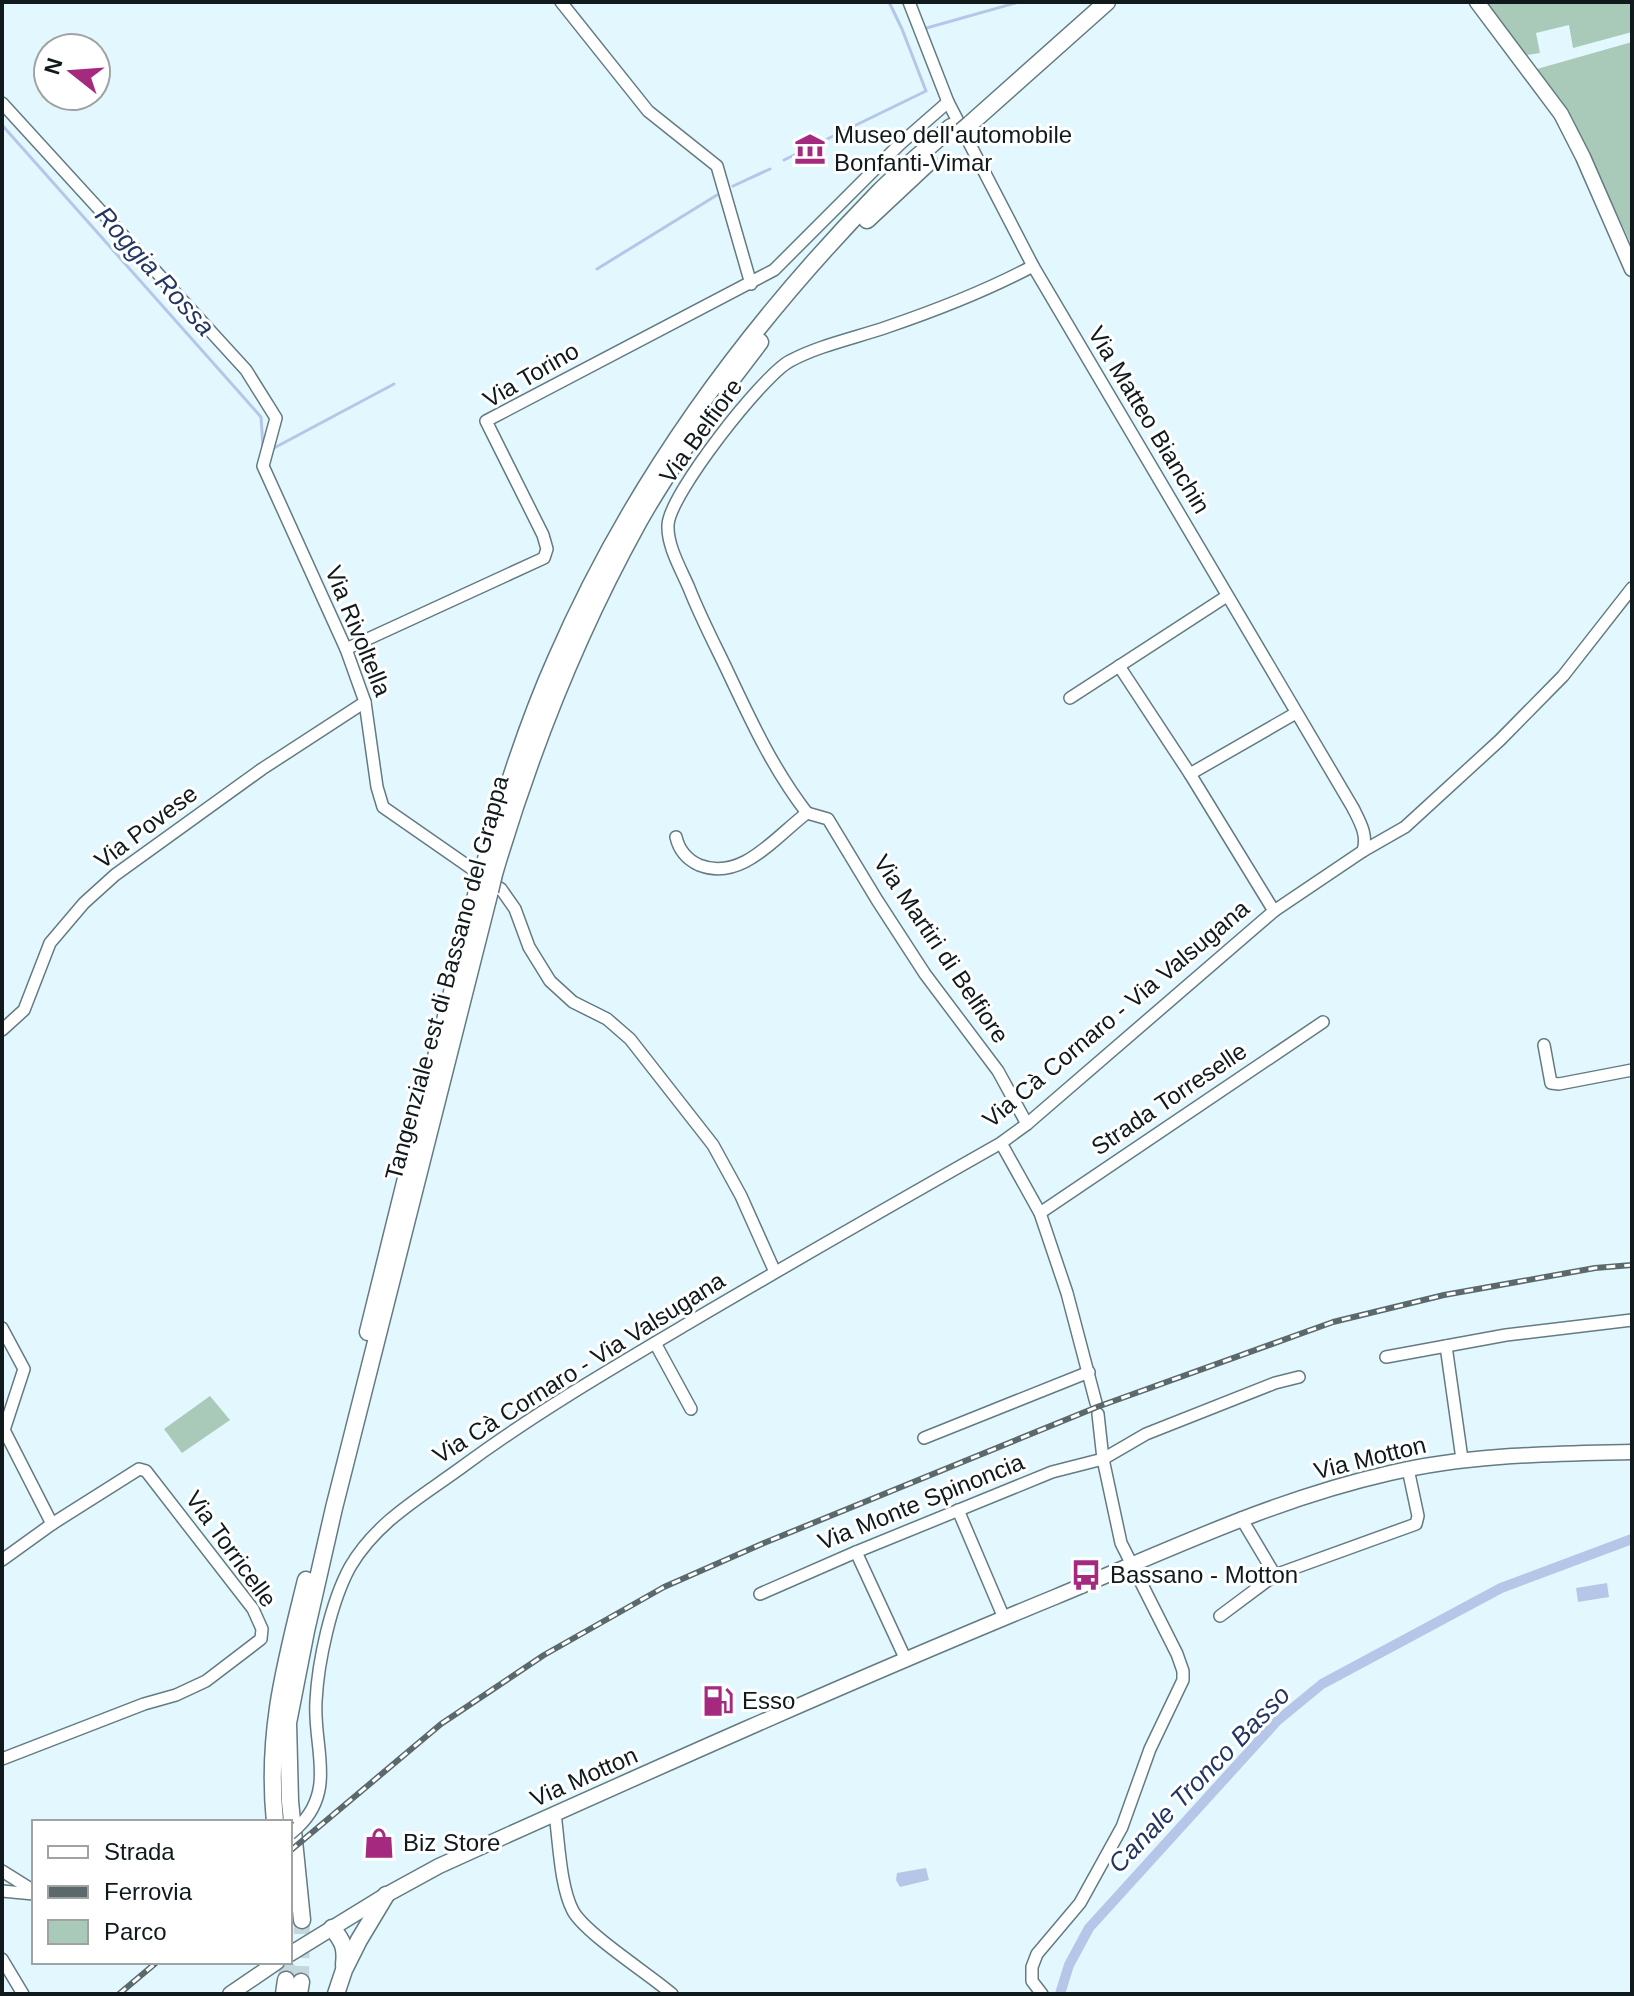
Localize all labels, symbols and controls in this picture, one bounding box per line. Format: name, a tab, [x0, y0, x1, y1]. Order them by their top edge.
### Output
north arrow	[32, 32, 112, 112]
text: N	[39, 55, 68, 78]
place label: Museo dell'automobile Bonfanti-Vimar	[834, 121, 1072, 176]
museum icon: Museo dell'automobile Bonfanti-Vimar	[793, 132, 827, 166]
water label: Roggia Rossa	[89, 200, 221, 342]
street label: Via Matteo Bianchin	[1083, 321, 1216, 518]
street label: Via Torino	[478, 336, 583, 413]
street label: Via Belfiore	[654, 373, 747, 488]
street label: Via Rivoltella	[320, 562, 397, 701]
street label: Tangenziale est di Bassano del Grappa	[379, 772, 514, 1183]
street label: Via Povese	[89, 779, 202, 874]
street label: Via Martiri di Belfiore	[868, 850, 1014, 1048]
street label: Via Cà Cornaro - Via Valsugana	[977, 894, 1255, 1133]
street label: Strada Torreselle	[1086, 1037, 1251, 1160]
street label: Via Cà Cornaro - Via Valsugana	[428, 1266, 730, 1469]
street label: Via Motton	[1311, 1431, 1429, 1484]
street label: Via Monte Spinoncia	[814, 1448, 1028, 1555]
street label: Via Torricelle	[180, 1486, 282, 1612]
bus stop icon: Bassano - Motton	[1069, 1558, 1103, 1592]
place label: Bassano - Motton	[1110, 1561, 1298, 1588]
water label: Canale Tronco Basso	[1102, 1679, 1296, 1879]
fuel station icon: Esso	[701, 1684, 735, 1718]
place label: Esso	[742, 1687, 795, 1714]
street label: Via Motton	[526, 1741, 641, 1812]
legend	[32, 1820, 292, 1964]
shop icon: Biz Store	[362, 1826, 396, 1860]
place label: Biz Store	[403, 1829, 500, 1856]
text: Strada	[104, 1838, 175, 1865]
text: Ferrovia	[104, 1878, 193, 1905]
text: Parco	[104, 1918, 167, 1945]

